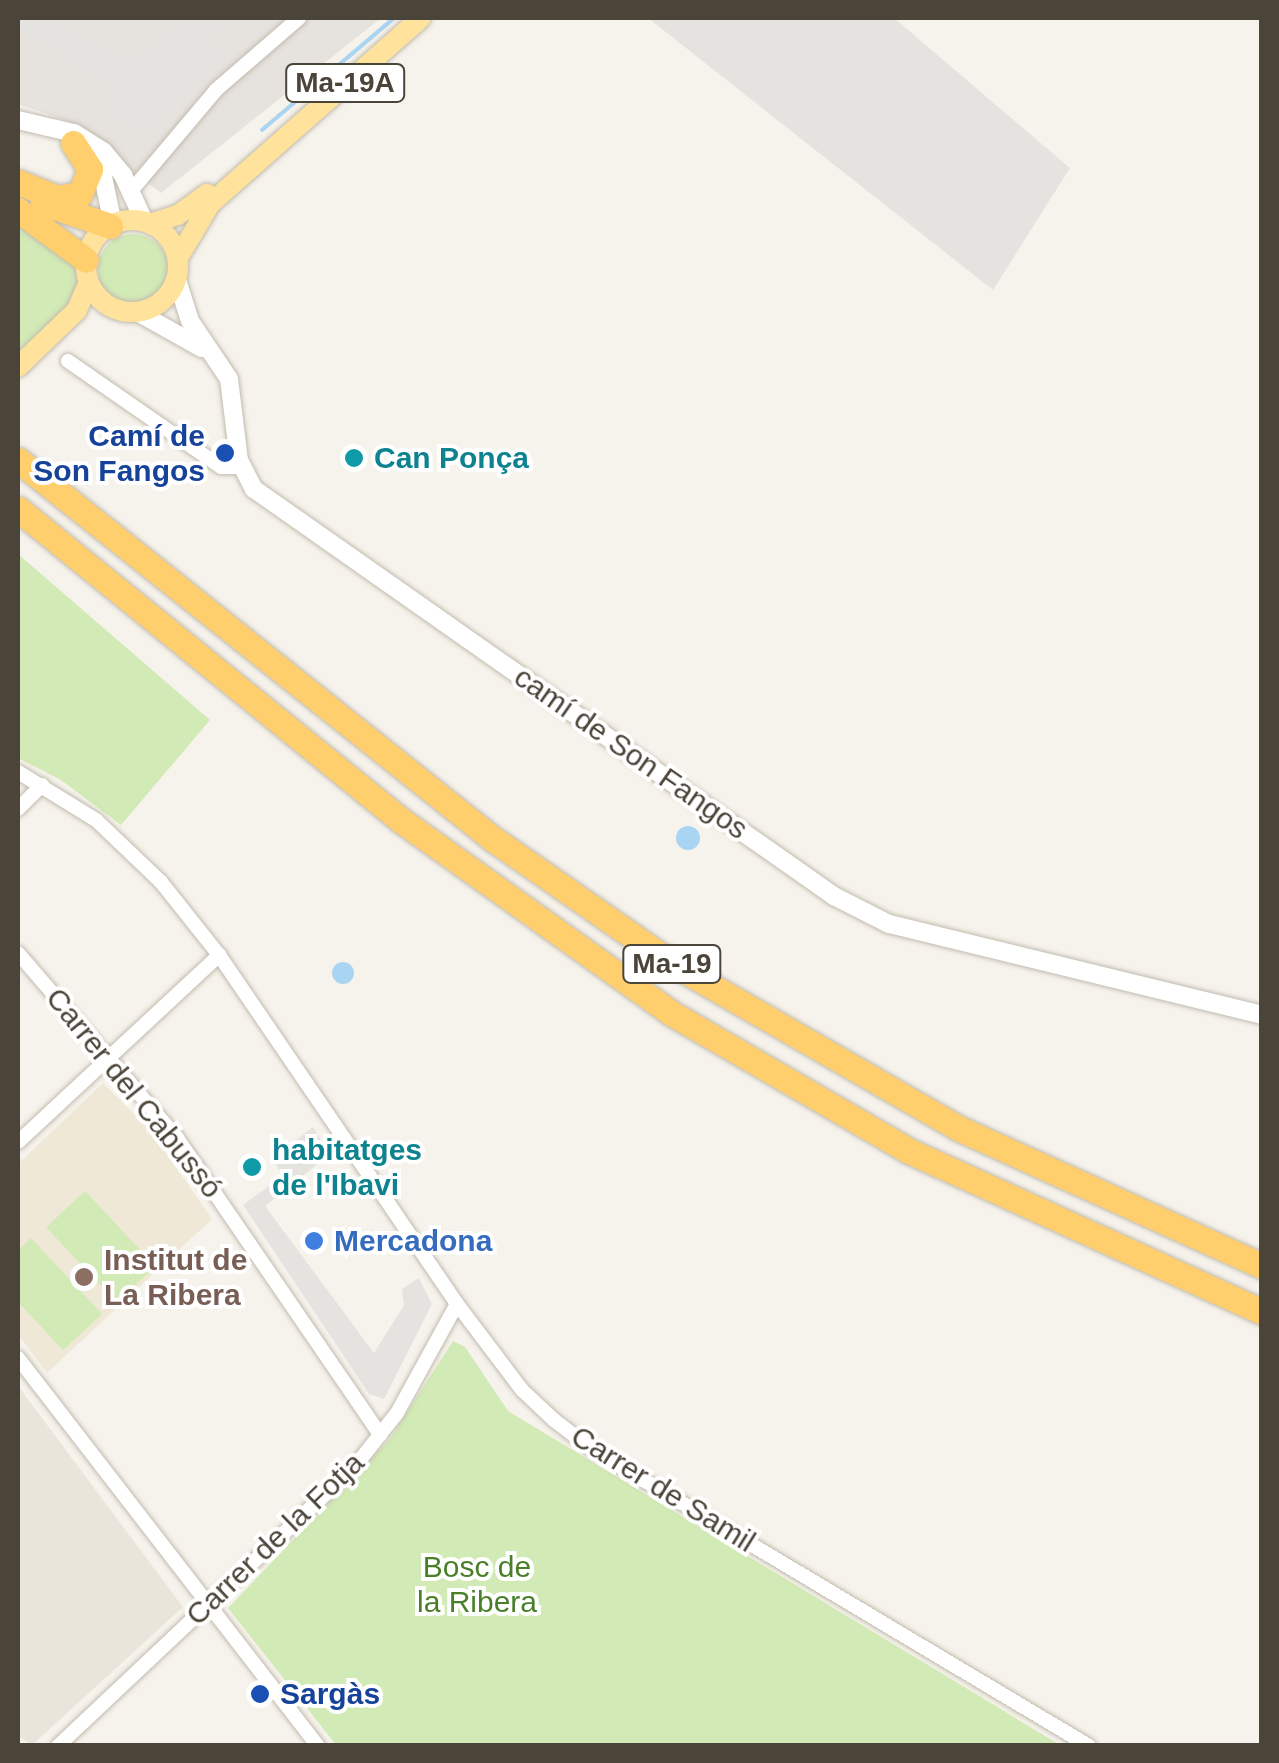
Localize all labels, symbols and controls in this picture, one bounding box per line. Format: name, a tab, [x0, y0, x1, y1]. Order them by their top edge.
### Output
road number: Ma-19A	[285, 60, 405, 106]
place label: Camí de Son Fangos	[33, 418, 205, 488]
place label: Can Ponça	[374, 440, 529, 476]
marker: Camí de Son Fangos	[214, 442, 236, 464]
marker: Can Ponça	[343, 447, 365, 469]
street label: camí de Son Fangos	[507, 659, 755, 847]
road number: Ma-19	[622, 941, 722, 987]
street label: Carrer del Cabussó	[38, 981, 230, 1205]
place label: habitatges de l'Ibavi	[272, 1132, 422, 1202]
marker: habitatges de l'Ibavi	[241, 1156, 263, 1178]
place label: Mercadona	[334, 1223, 492, 1259]
marker: Mercadona	[303, 1230, 325, 1252]
place label: Institut de La Ribera	[104, 1242, 247, 1312]
marker: Institut de La Ribera	[73, 1266, 95, 1288]
street label: Carrer de Samil	[564, 1418, 762, 1560]
street label: Carrer de la Fotja	[179, 1445, 371, 1633]
park label: Bosc de la Ribera	[417, 1549, 537, 1620]
place label: Sargàs	[280, 1676, 380, 1712]
marker: Sargàs	[249, 1683, 271, 1705]

